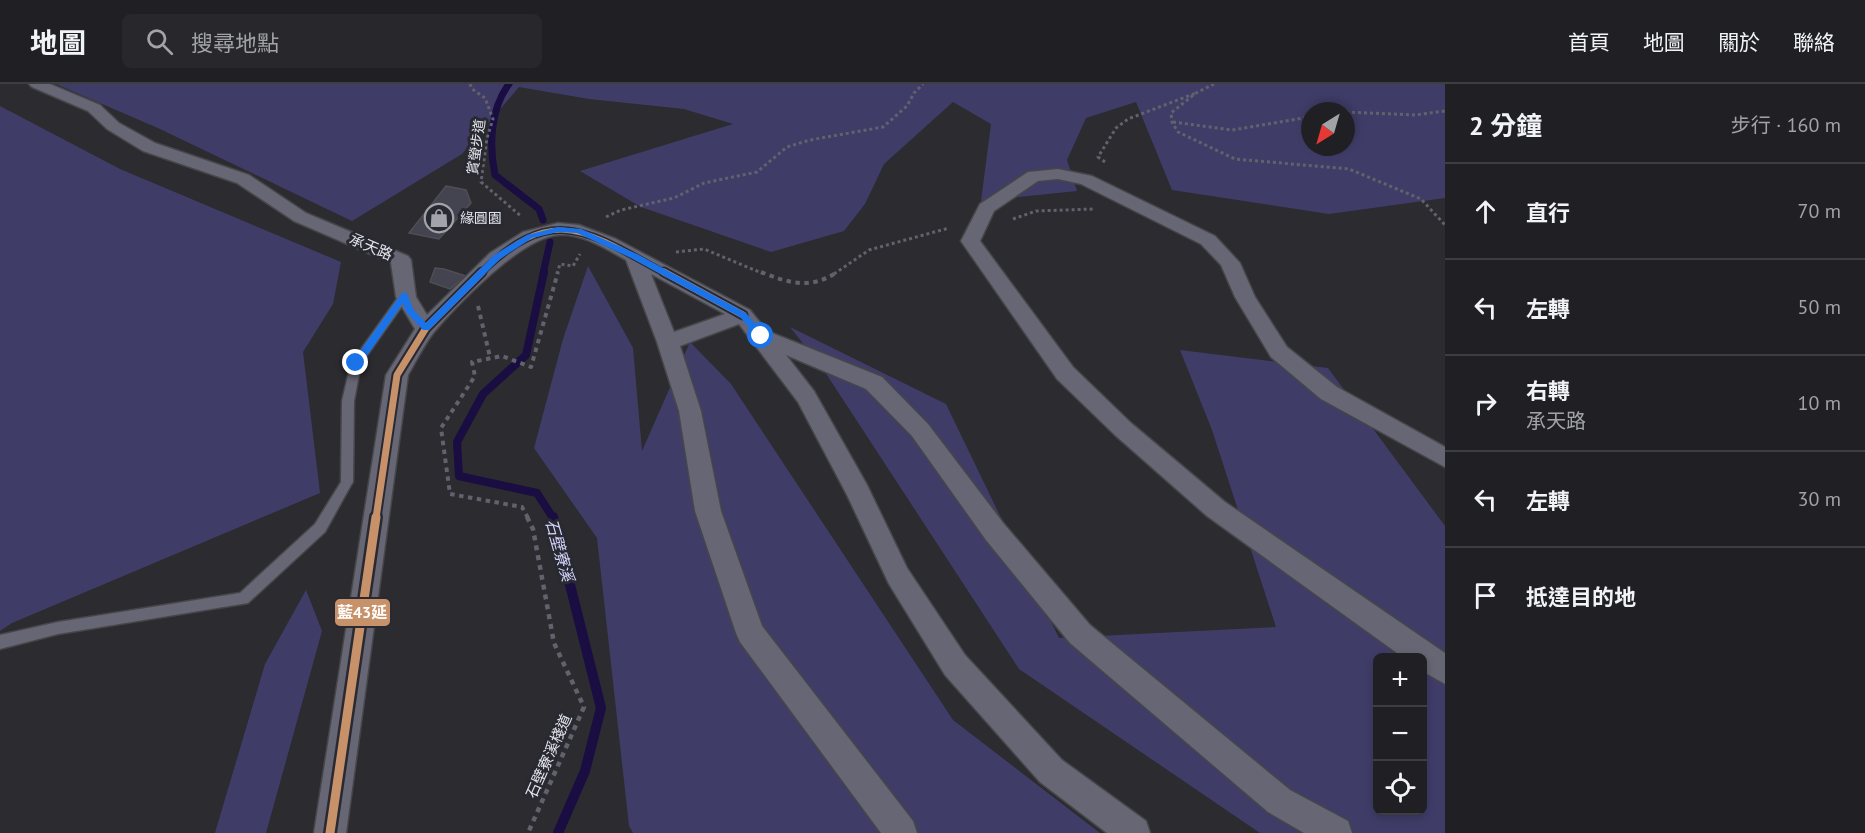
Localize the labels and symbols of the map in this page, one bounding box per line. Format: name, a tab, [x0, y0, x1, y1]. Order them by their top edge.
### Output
north arrow	[1301, 102, 1355, 156]
street label: 賞螢步道	[463, 118, 489, 176]
shop icon: 緣圓園	[423, 202, 455, 234]
place label: 緣圓園	[460, 209, 502, 227]
street label: 承天路	[347, 229, 396, 264]
route start	[747, 322, 773, 348]
route end	[342, 349, 368, 375]
water label: 石壁寮溪	[542, 516, 579, 585]
line badge: 藍43延	[334, 598, 391, 627]
text: 藍43延	[337, 602, 387, 622]
street label: 石壁寮溪棧道	[522, 711, 576, 801]

